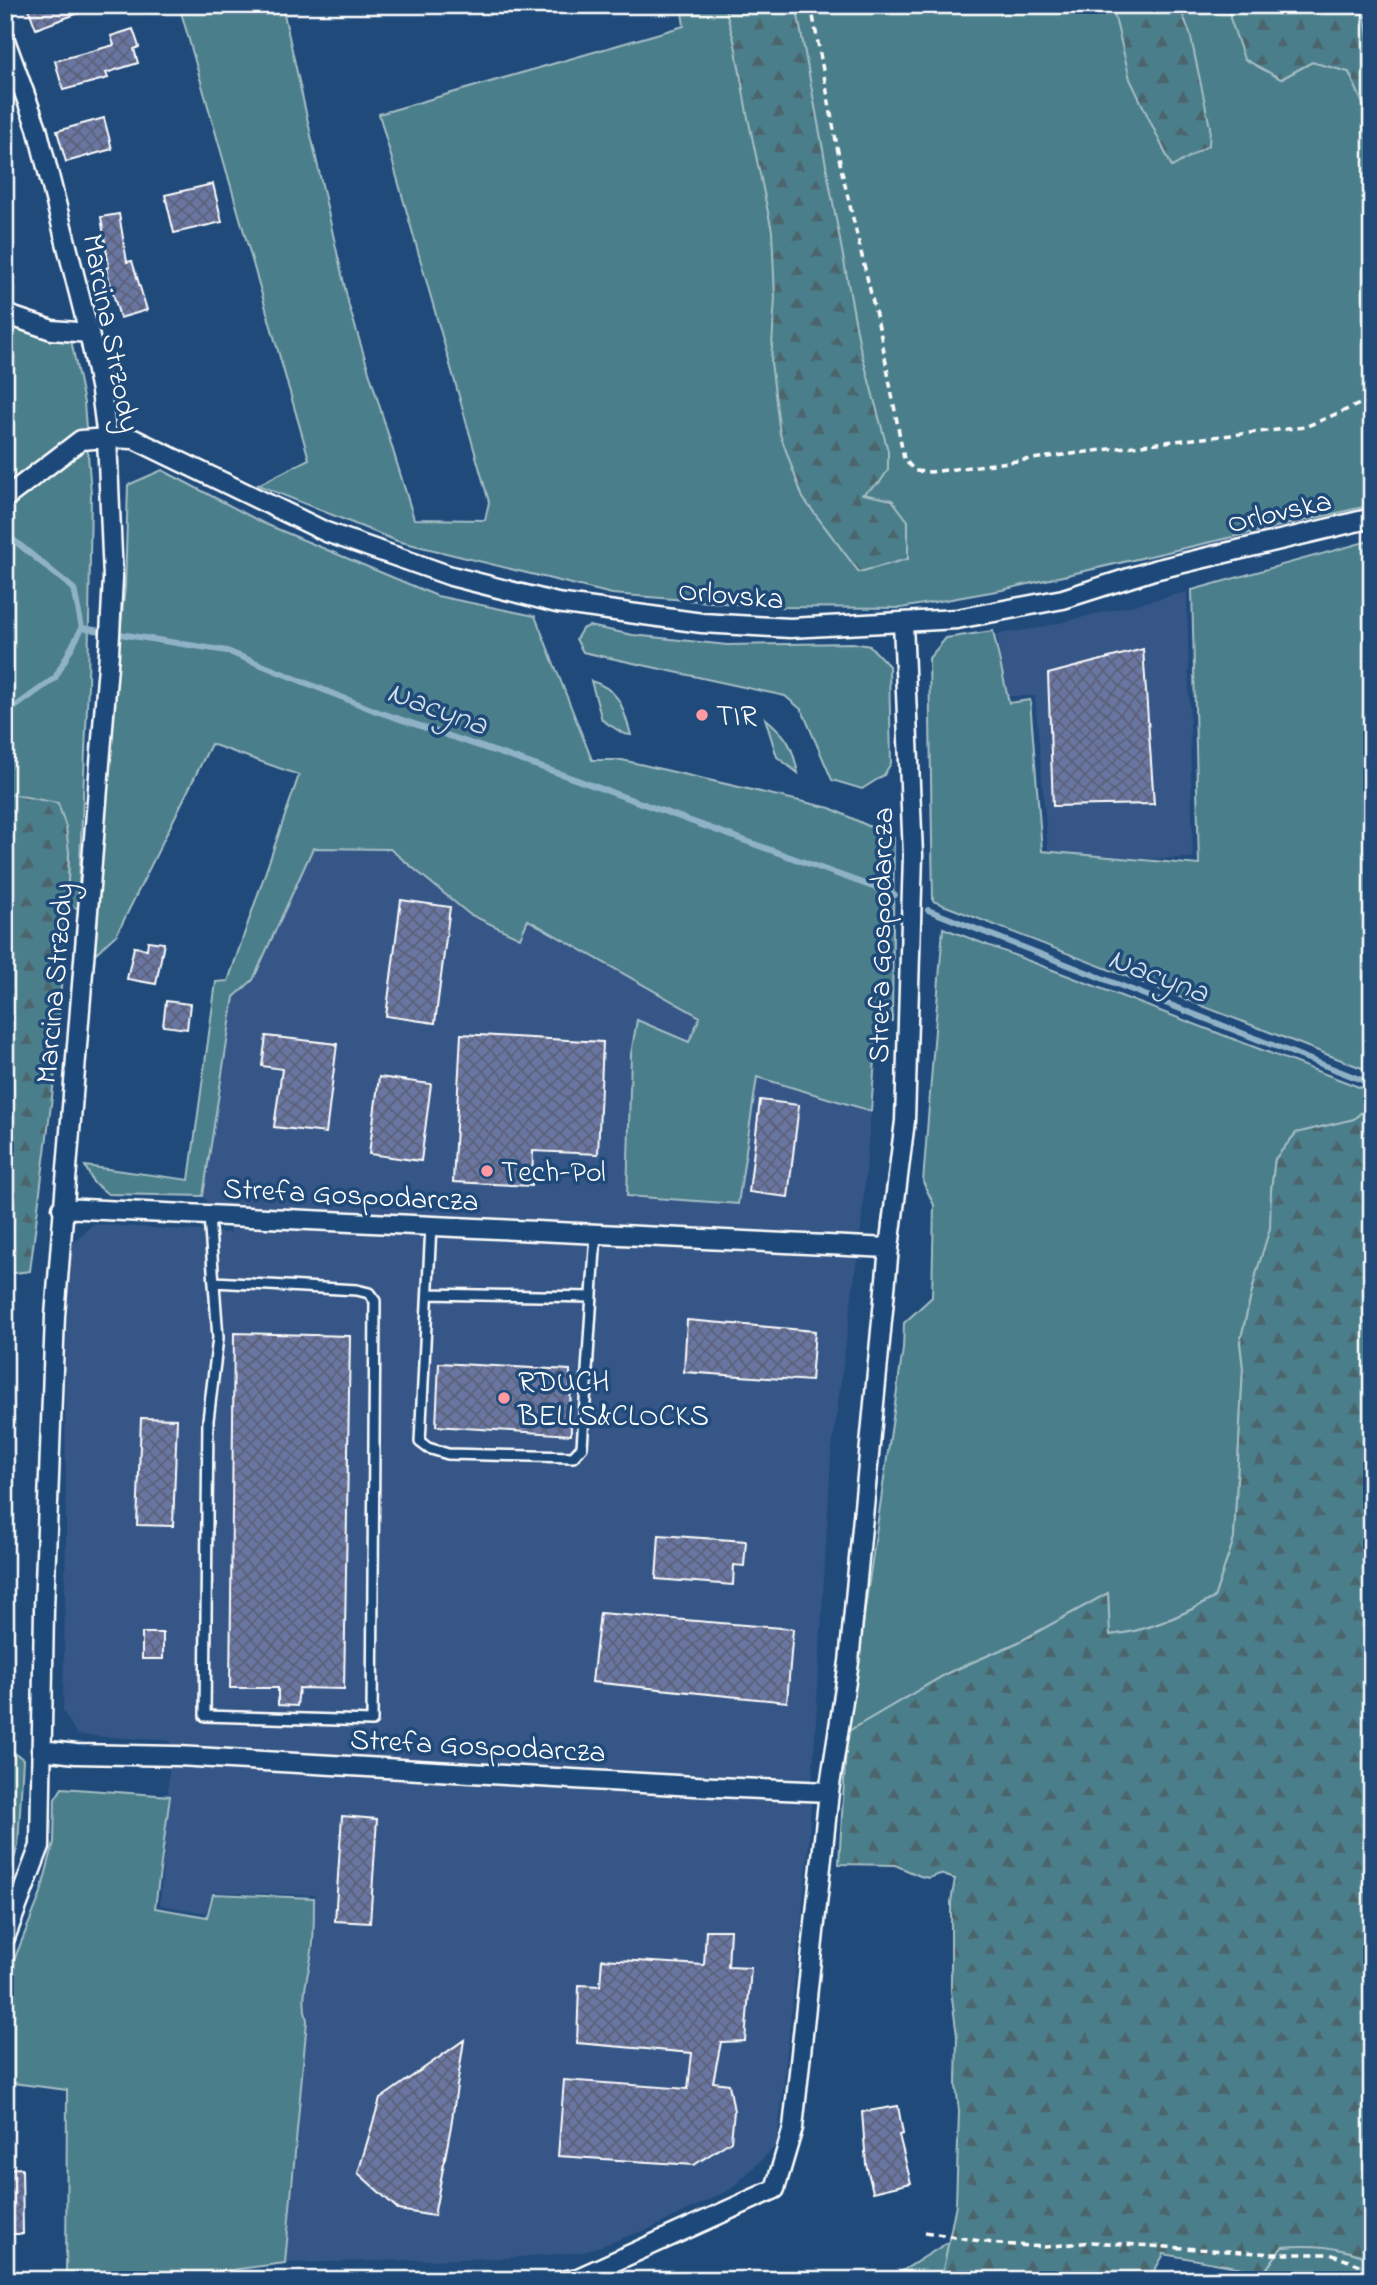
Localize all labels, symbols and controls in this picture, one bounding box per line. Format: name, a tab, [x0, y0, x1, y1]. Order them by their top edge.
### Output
street label: Marcina Strzody	[68, 231, 150, 437]
street label: Orlovska	[1223, 481, 1336, 547]
street label: Orlovska	[676, 570, 785, 624]
water label: Nacyna	[380, 670, 494, 750]
place label: TIR	[716, 696, 757, 740]
marker: TIR	[694, 707, 710, 723]
street label: Strefa Gospodarcza	[859, 807, 907, 1063]
street label: Marcina Strzody	[26, 881, 88, 1085]
water label: Nacyna	[1101, 937, 1215, 1018]
place label: Tech-Pol	[501, 1152, 606, 1196]
marker: Tech-Pol	[479, 1163, 495, 1179]
street label: Strefa Gospodarcza	[222, 1168, 480, 1226]
place label: RDUCH BELLS&CLOCKS	[517, 1362, 709, 1440]
marker: RDUCH BELLS&CLOCKS	[496, 1390, 512, 1406]
street label: Strefa Gospodarcza	[349, 1719, 607, 1777]

